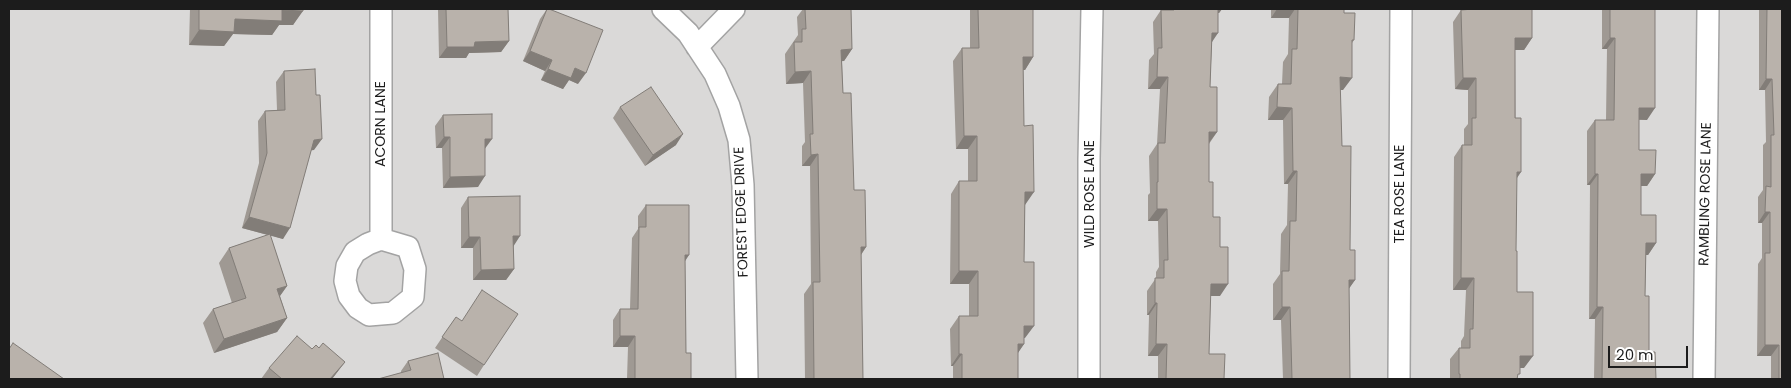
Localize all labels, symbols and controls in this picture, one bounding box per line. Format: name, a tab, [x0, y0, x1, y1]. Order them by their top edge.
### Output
street label: ACORN LANE	[373, 81, 389, 167]
street label: RAMBLING ROSE LANE	[1696, 122, 1716, 266]
street label: WILD ROSE LANE	[1082, 140, 1098, 248]
street label: TEA ROSE LANE	[1392, 144, 1408, 244]
street label: FOREST EDGE DRIVE	[731, 146, 753, 278]
scale bar	[1611, 336, 1691, 368]
text: 20 m	[1616, 344, 1654, 365]

